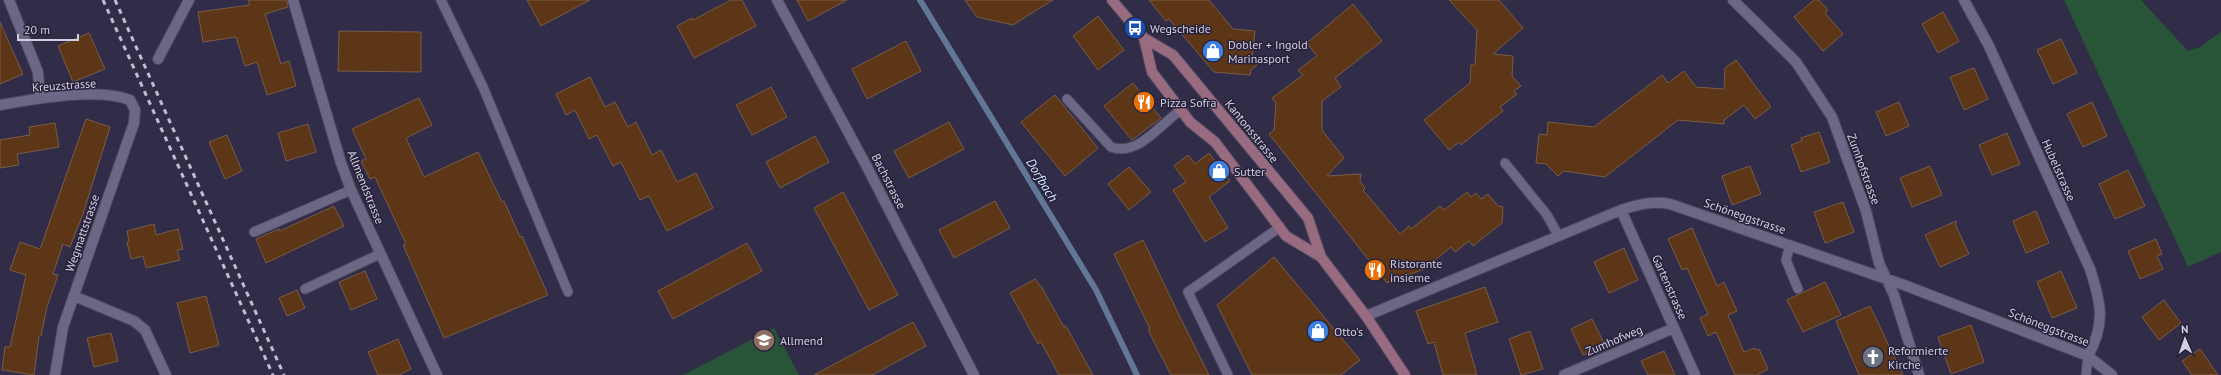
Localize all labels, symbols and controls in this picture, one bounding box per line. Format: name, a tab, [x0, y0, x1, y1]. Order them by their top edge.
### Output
bus stop icon: Wegscheide	[1122, 15, 1148, 41]
scale bar	[18, 16, 78, 42]
place label: Wegscheide	[1150, 21, 1211, 36]
text: 20 m	[24, 22, 50, 37]
place label: Dobler + Ingold Marinasport	[1228, 37, 1308, 66]
shop icon: Dobler + Ingold Marinasport	[1200, 38, 1226, 64]
street label: Kreuzstrasse	[31, 75, 97, 95]
restaurant icon: Pizza Sofra	[1131, 89, 1157, 115]
place label: Pizza Sofra	[1160, 95, 1216, 110]
street label: Kantonsstrasse	[1222, 96, 1282, 166]
street label: Zumhofstrasse	[1844, 131, 1884, 207]
street label: Hubelstrasse	[2039, 137, 2079, 203]
street label: Allmendstrasse	[344, 148, 388, 226]
street label: Bachstrasse	[869, 151, 909, 211]
water label: Dorfbach	[1022, 155, 1062, 205]
shop icon: Sutter	[1206, 158, 1232, 184]
place label: Sutter	[1234, 164, 1265, 179]
street label: Wegmattstrasse	[62, 192, 102, 274]
street label: Schöneggstrasse	[1702, 195, 1788, 237]
street label: Gartenstrasse	[1649, 252, 1691, 322]
place label: Ristorante insieme	[1390, 256, 1442, 285]
restaurant icon: Ristorante insieme	[1362, 257, 1388, 283]
street label: Schöneggstrasse	[2006, 305, 2092, 349]
shop icon: Otto's	[1305, 318, 1331, 344]
north arrow	[2165, 319, 2205, 359]
street label: Zumhofweg	[1583, 321, 1645, 359]
text: N	[2181, 322, 2189, 336]
place label: Otto's	[1334, 324, 1363, 339]
school or university icon: Allmend	[751, 327, 777, 353]
place label: Allmend	[780, 333, 823, 348]
place label: Reformierte Kirche	[1888, 343, 1948, 372]
church icon: Reformierte Kirche	[1860, 344, 1886, 370]

